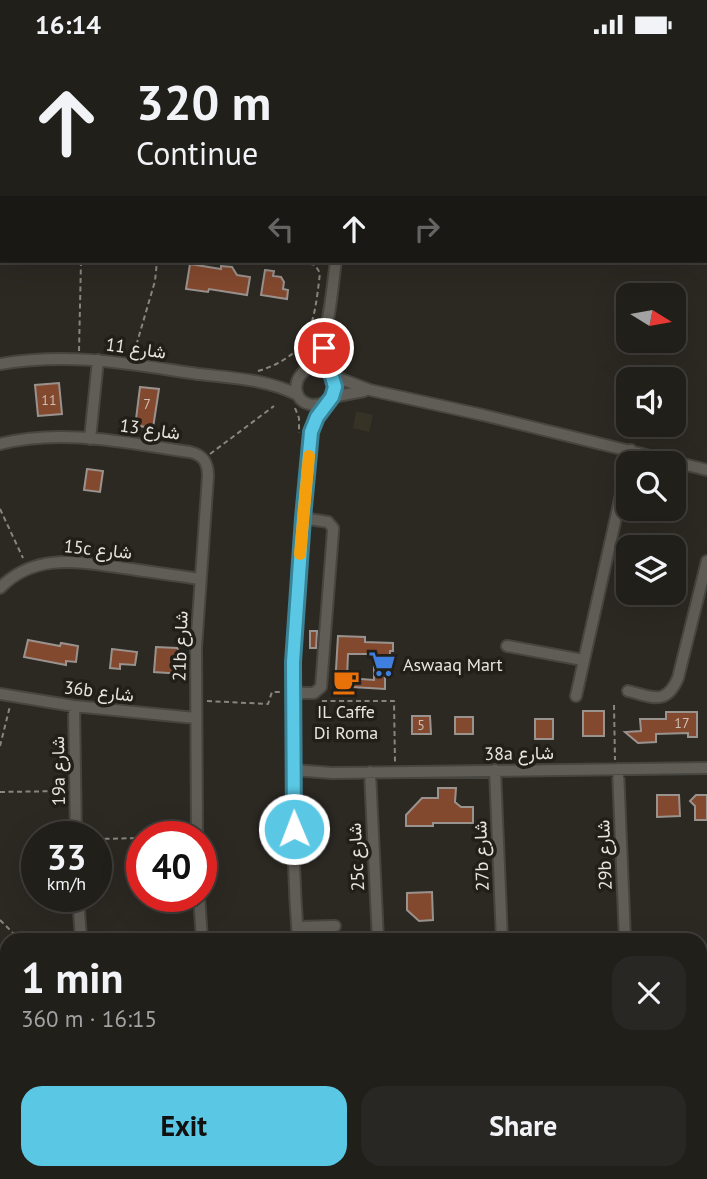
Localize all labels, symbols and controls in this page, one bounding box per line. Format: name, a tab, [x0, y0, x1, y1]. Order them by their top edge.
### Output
text: 16:14	[35, 8, 101, 41]
text: 320 m	[136, 70, 271, 134]
icon: ahead	[21, 77, 112, 168]
text: Continue	[136, 132, 258, 174]
icon: left	[262, 210, 300, 248]
icon: ahead	[335, 210, 373, 248]
icon: right	[408, 210, 446, 248]
north arrow	[616, 283, 686, 353]
map controls	[616, 283, 686, 605]
pin	[294, 318, 354, 378]
icon: arrive	[305, 329, 343, 367]
street label: شارع 11	[104, 332, 168, 365]
button: sound	[616, 367, 686, 437]
house number: 11	[41, 391, 57, 409]
house number: 7	[143, 395, 151, 413]
street label: شارع 13	[118, 413, 182, 446]
button: search	[616, 451, 686, 521]
street label: 15c شارع	[63, 534, 133, 565]
button: layers	[616, 535, 686, 605]
street label: 21b شارع	[167, 610, 194, 682]
supermarket icon: Aswaaq Mart	[367, 649, 397, 679]
place label: Aswaaq Mart	[403, 653, 503, 676]
cafe icon: IL Caffe Di Roma	[331, 667, 361, 697]
street label: 36b شارع	[63, 675, 135, 708]
place label: IL Caffe Di Roma	[314, 700, 378, 744]
house number: 17	[674, 714, 690, 732]
house number: 5	[417, 716, 425, 734]
street label: 19a شارع	[46, 736, 71, 806]
street label: 38a شارع	[484, 741, 554, 766]
position arrow	[257, 792, 331, 866]
street label: 29b شارع	[591, 819, 618, 891]
street label: 27b شارع	[468, 820, 495, 892]
speed limit sign: 40	[126, 821, 217, 912]
street label: 25c شارع	[343, 822, 370, 892]
text: 33	[47, 834, 86, 880]
text: km/h	[47, 872, 86, 895]
text: 1 min	[21, 950, 123, 1005]
button: close	[612, 956, 686, 1030]
text: 360 m · 16:15	[21, 1004, 157, 1033]
button: Exit	[21, 1086, 347, 1166]
button: Share	[361, 1086, 686, 1166]

